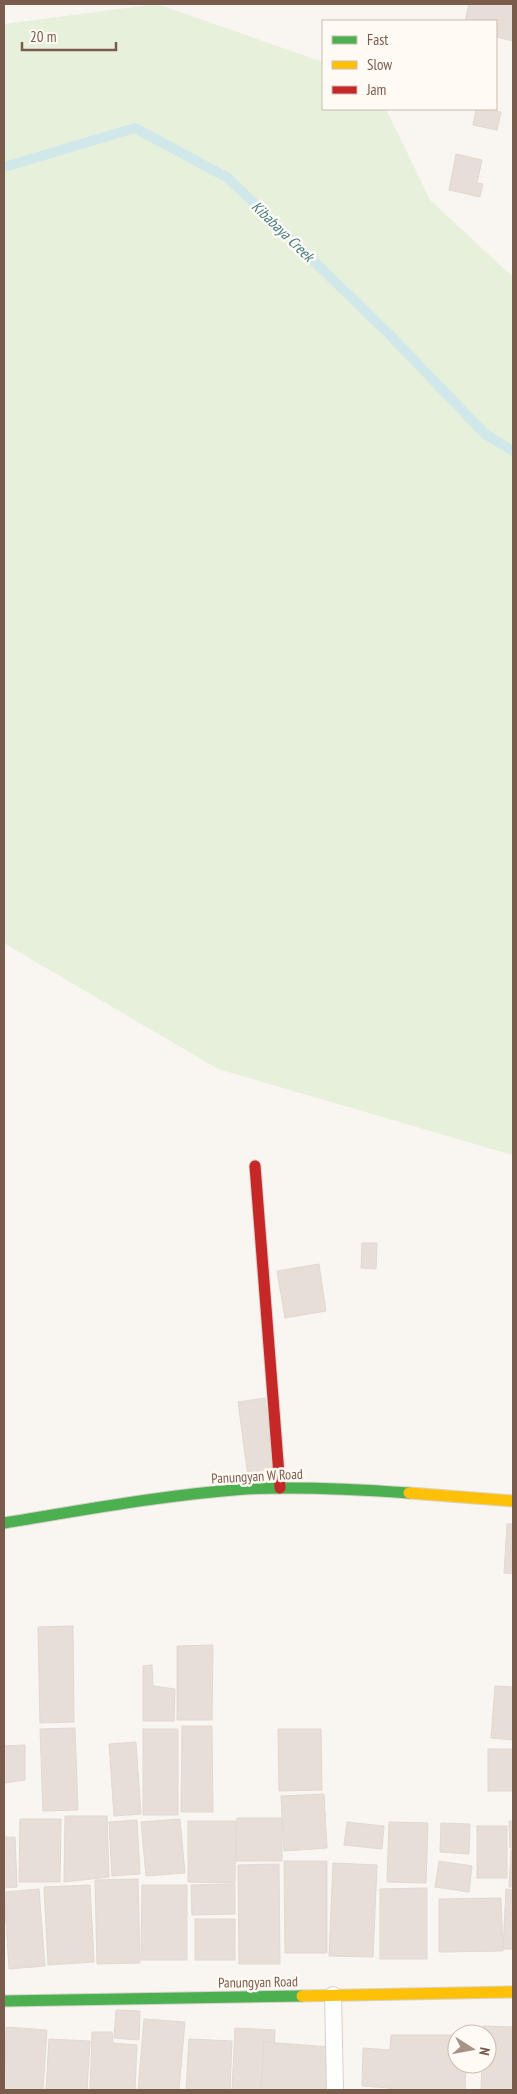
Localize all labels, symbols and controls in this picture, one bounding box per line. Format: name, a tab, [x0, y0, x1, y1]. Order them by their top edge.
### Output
scale bar	[22, 20, 116, 52]
legend	[322, 20, 497, 110]
text: 20 m	[30, 27, 56, 46]
text: Fast	[367, 30, 388, 49]
text: Slow	[367, 55, 392, 74]
text: Jam	[366, 80, 386, 99]
water label: Kibabaya Creek	[248, 197, 320, 267]
street label: Panungyan W Road	[211, 1465, 303, 1487]
street label: Panungyan Road	[218, 1972, 298, 1992]
north arrow	[447, 2024, 497, 2074]
text: N	[475, 2046, 494, 2057]

